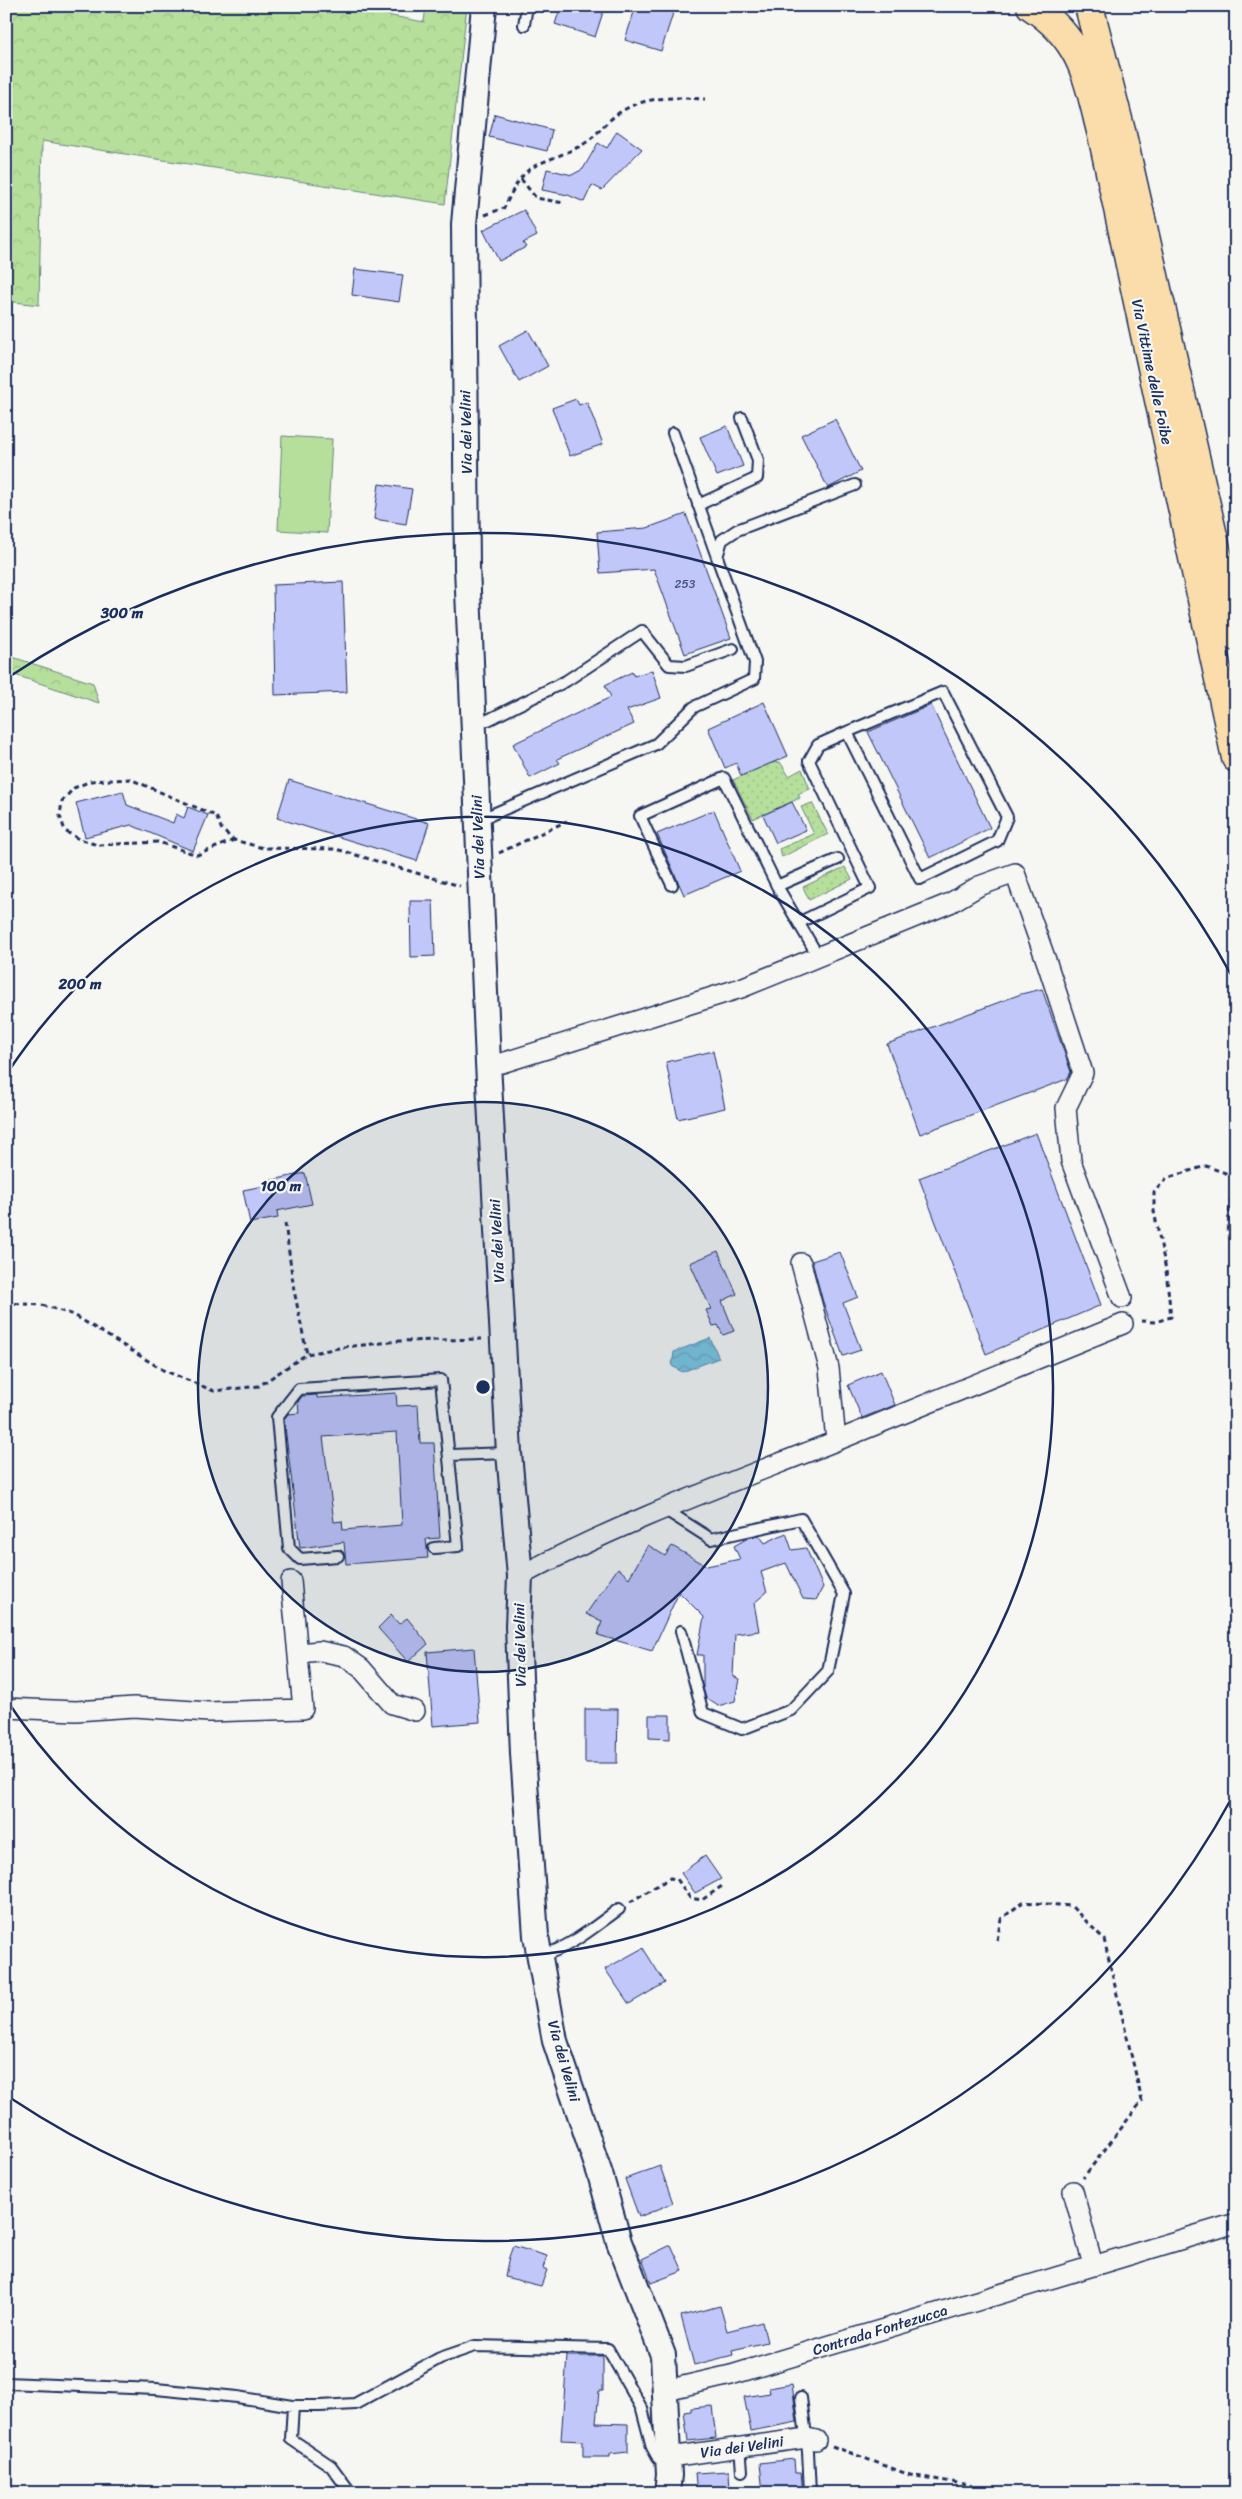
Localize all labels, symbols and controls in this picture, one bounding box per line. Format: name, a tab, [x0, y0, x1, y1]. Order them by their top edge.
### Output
street label: Via Vittime delle Foibe	[1124, 297, 1180, 447]
street label: Via dei Velini	[452, 389, 480, 474]
house number: 253	[675, 573, 696, 595]
text: 300 m	[100, 600, 144, 626]
street label: Via dei Velini	[464, 794, 492, 879]
text: 200 m	[57, 971, 102, 997]
text: 100 m	[261, 1173, 302, 1199]
street label: Via dei Velini	[482, 1198, 512, 1284]
centre of rings	[474, 1378, 492, 1396]
street label: Via dei Velini	[506, 1602, 534, 1687]
street label: Via dei Velini	[540, 2017, 588, 2106]
street label: Contrada Fontezucca	[809, 2297, 951, 2363]
street label: Via dei Velini	[699, 2428, 786, 2466]

